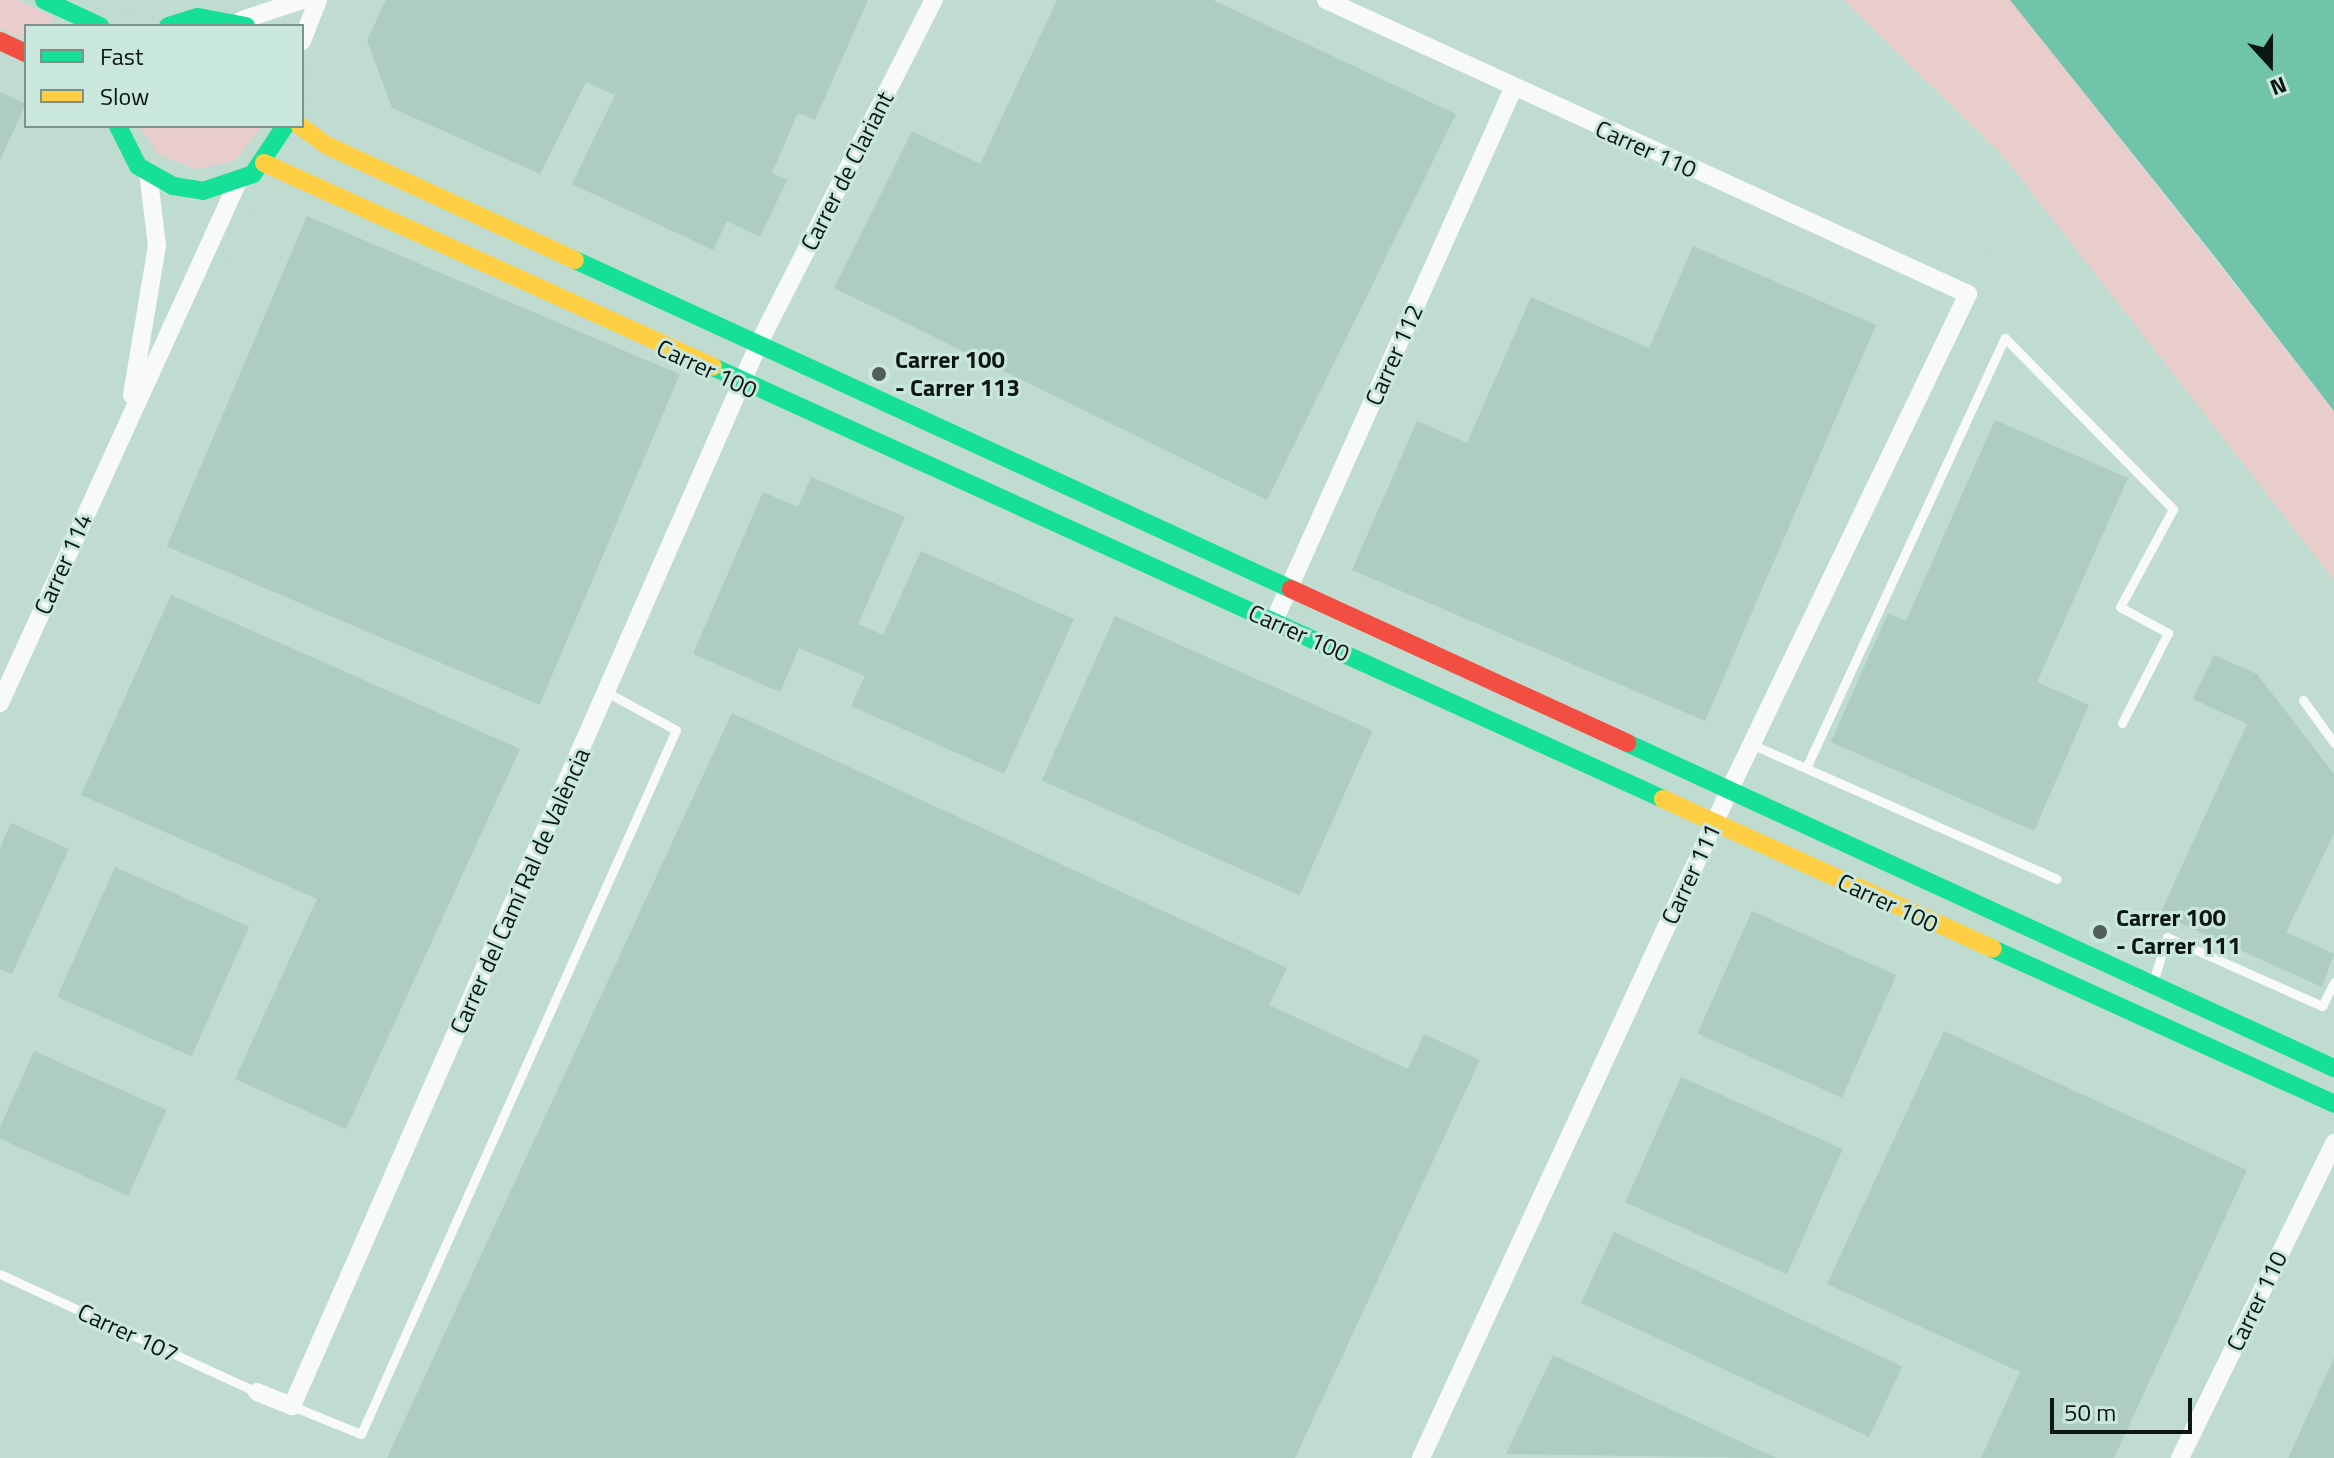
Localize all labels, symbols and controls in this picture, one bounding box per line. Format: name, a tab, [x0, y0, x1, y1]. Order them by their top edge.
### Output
legend	[24, 24, 304, 128]
north arrow	[2230, 24, 2310, 104]
text: Fast	[100, 38, 143, 74]
text: N	[2265, 68, 2292, 105]
text: Slow	[100, 78, 149, 114]
street label: Carrer de Clariant	[795, 87, 899, 255]
street label: Carrer 110	[1591, 114, 1701, 184]
street label: Carrer 112	[1359, 300, 1429, 410]
street label: Carrer 100	[652, 333, 762, 405]
place label: Carrer 100 - Carrer 113	[895, 346, 1020, 402]
marker: Carrer 100 - Carrer 113	[870, 365, 888, 383]
street label: Carrer 114	[28, 509, 98, 619]
street label: Carrer 100	[1244, 598, 1354, 668]
street label: Carrer del Camí Ral de València	[444, 744, 596, 1038]
street label: Carrer 111	[1655, 819, 1727, 929]
street label: Carrer 100	[1833, 867, 1943, 939]
place label: Carrer 100 - Carrer 111	[2116, 904, 2241, 960]
marker: Carrer 100 - Carrer 111	[2091, 923, 2109, 941]
street label: Carrer 110	[2221, 1246, 2293, 1356]
street label: Carrer 107	[73, 1297, 183, 1369]
scale bar	[2054, 1382, 2196, 1432]
text: 50 m	[2064, 1394, 2116, 1430]

